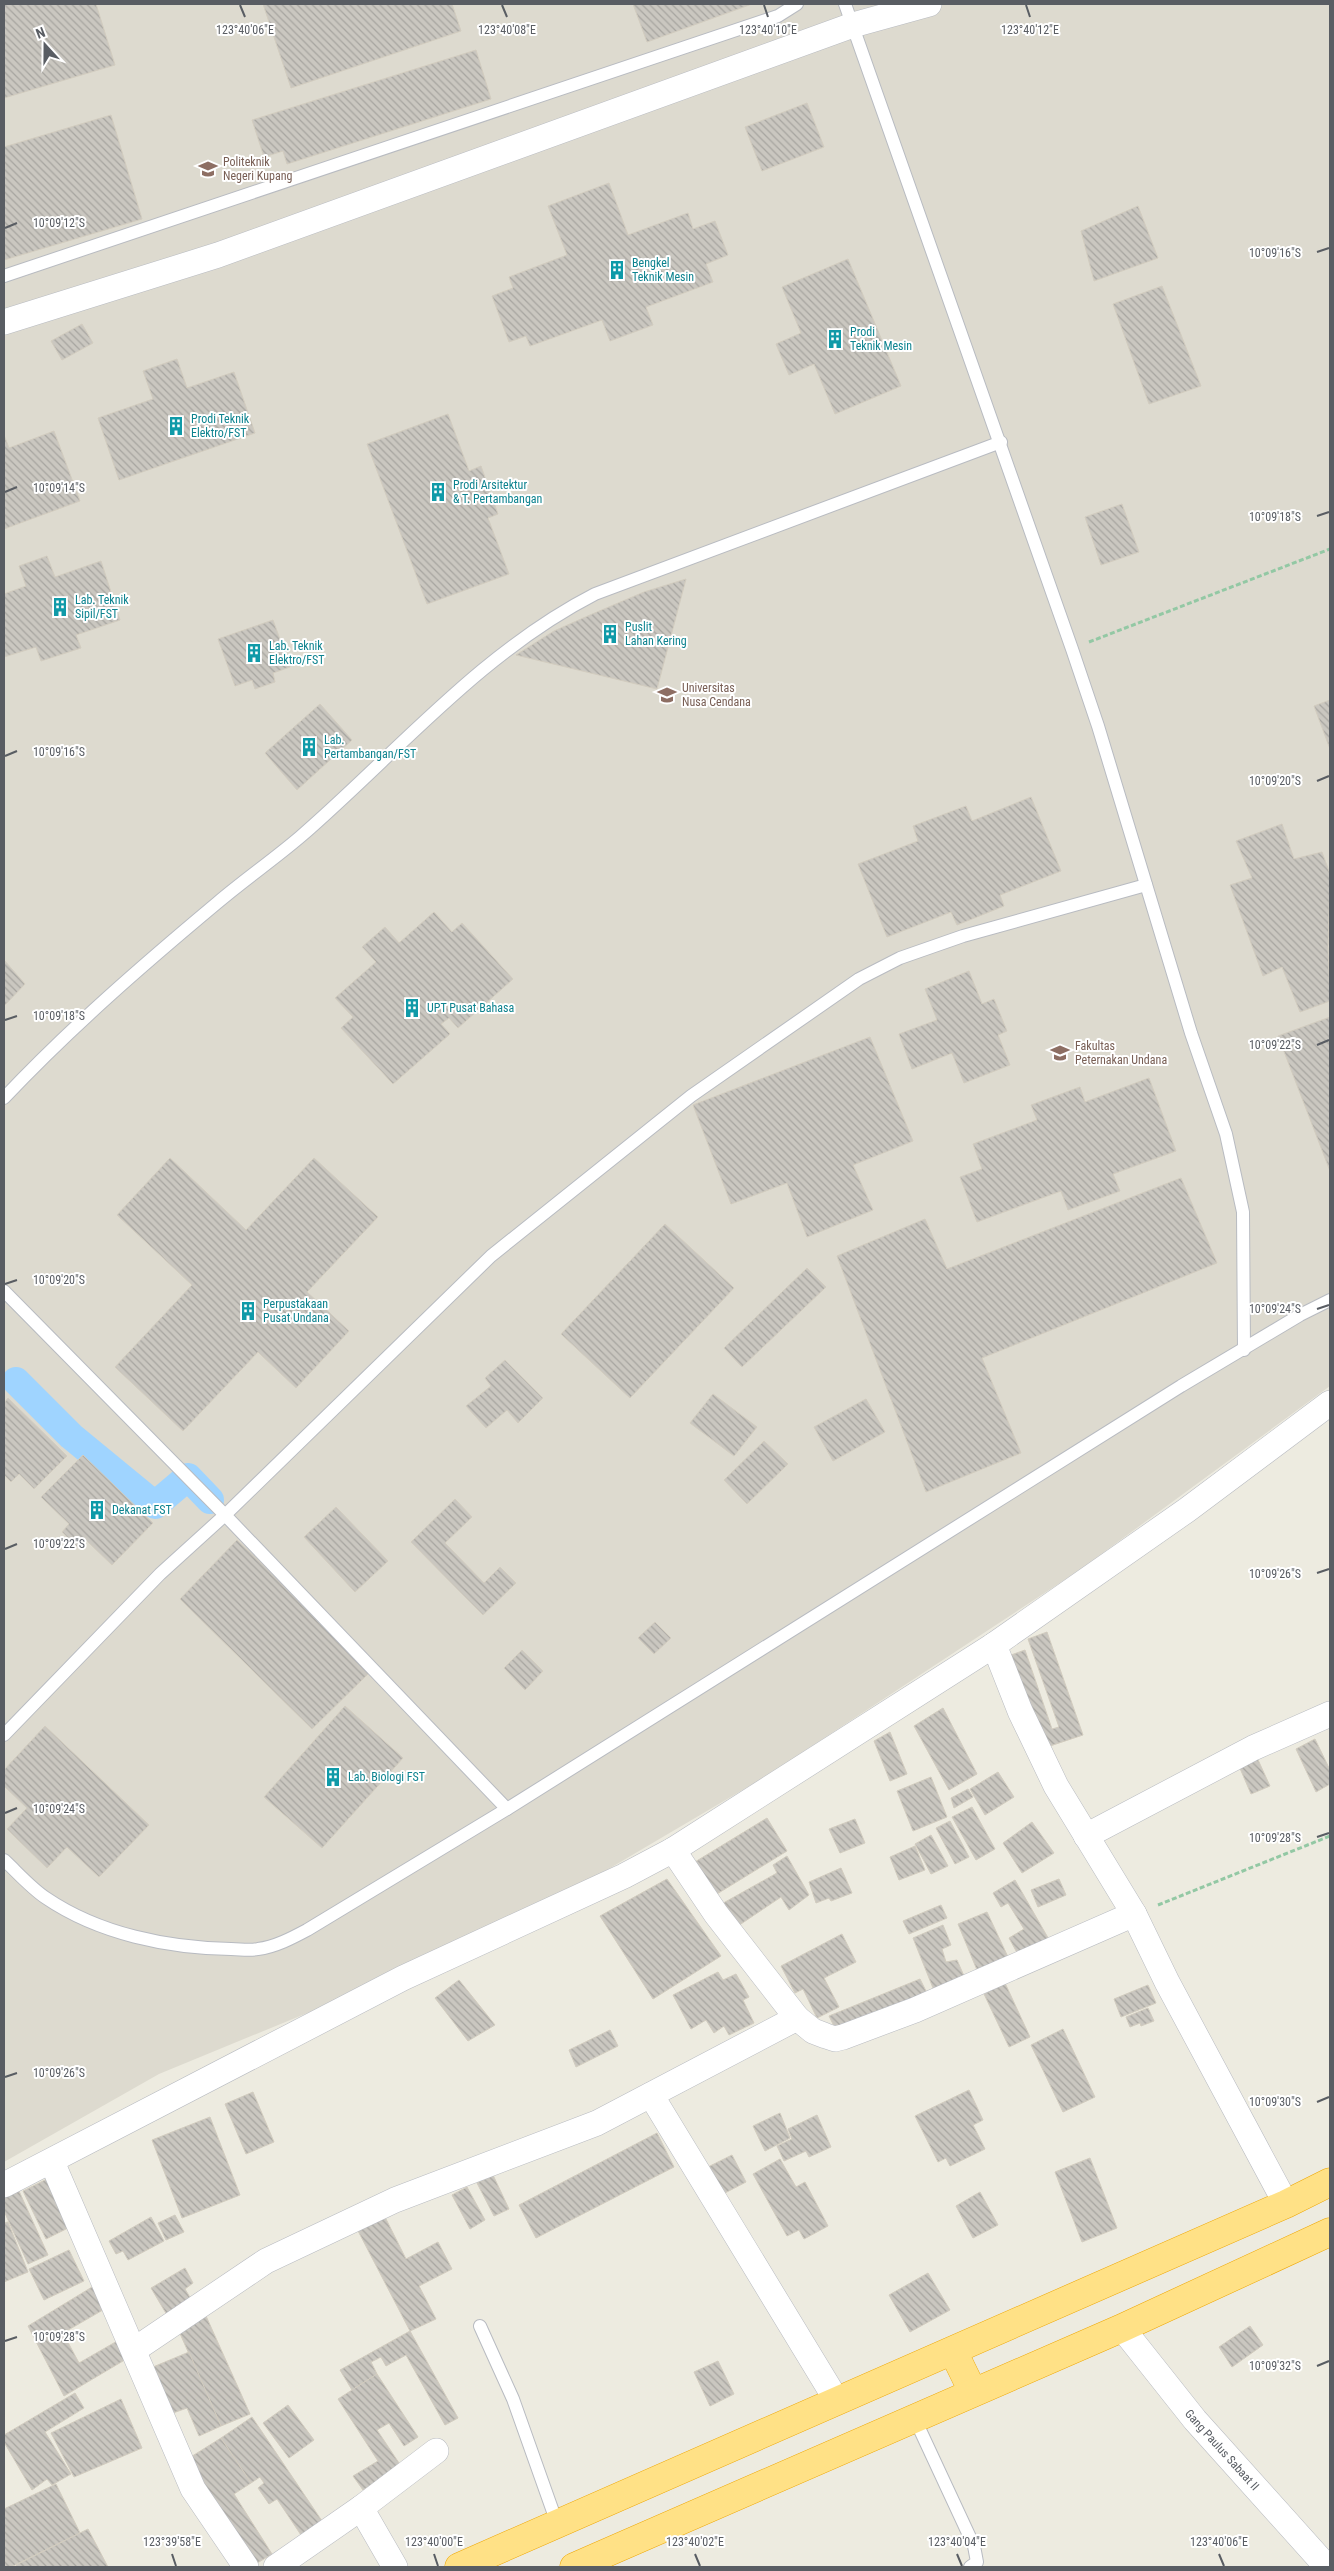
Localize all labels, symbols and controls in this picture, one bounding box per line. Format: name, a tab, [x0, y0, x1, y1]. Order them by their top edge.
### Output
north arrow	[20, 20, 70, 70]
text: 123°40'06"E	[216, 23, 274, 37]
text: 123°40'08"E	[478, 23, 536, 37]
text: 123°40'10"E	[739, 23, 797, 37]
text: 123°40'12"E	[1001, 23, 1059, 37]
text: N	[33, 24, 47, 42]
place label: Politeknik Negeri Kupang	[223, 155, 292, 183]
school or university icon: Politeknik Negeri Kupang	[197, 158, 219, 180]
text: 10°09'12"S	[33, 216, 85, 230]
text: 10°09'16"S	[1249, 246, 1301, 260]
place label: Bengkel Teknik Mesin	[632, 256, 694, 284]
building icon: Bengkel Teknik Mesin	[606, 259, 628, 281]
place label: Prodi Teknik Mesin	[850, 325, 912, 353]
building icon: Prodi Teknik Mesin	[824, 328, 846, 350]
place label: Prodi Teknik Elektro/FST	[191, 412, 250, 440]
building icon: Prodi Teknik Elektro/FST	[165, 415, 187, 437]
place label: Prodi Arsitektur & T. Pertambangan	[453, 478, 543, 506]
text: 10°09'14"S	[33, 481, 85, 495]
building icon: Prodi Arsitektur & T. Pertambangan	[427, 481, 449, 503]
text: 10°09'18"S	[1249, 510, 1301, 524]
place label: Lab. Teknik Sipil/FST	[75, 593, 129, 621]
building icon: Lab. Teknik Sipil/FST	[49, 596, 71, 618]
place label: Puslit Lahan Kering	[625, 620, 687, 648]
building icon: Puslit Lahan Kering	[599, 623, 621, 645]
place label: Lab. Teknik Elektro/FST	[269, 639, 325, 667]
building icon: Lab. Teknik Elektro/FST	[243, 642, 265, 664]
place label: Universitas Nusa Cendana	[682, 681, 751, 709]
school or university icon: Universitas Nusa Cendana	[656, 684, 678, 706]
place label: Lab. Pertambangan/FST	[324, 733, 416, 761]
building icon: Lab. Pertambangan/FST	[298, 736, 320, 758]
text: 10°09'16"S	[33, 745, 85, 759]
text: 10°09'20"S	[1249, 774, 1301, 788]
building icon: UPT Pusat Bahasa	[401, 997, 423, 1019]
place label: UPT Pusat Bahasa	[427, 1001, 514, 1015]
text: 10°09'18"S	[33, 1009, 85, 1023]
text: 10°09'22"S	[1249, 1038, 1301, 1052]
place label: Fakultas Peternakan Undana	[1075, 1039, 1167, 1067]
school or university icon: Fakultas Peternakan Undana	[1049, 1042, 1071, 1064]
text: 10°09'20"S	[33, 1273, 85, 1287]
place label: Perpustakaan Pusat Undana	[263, 1297, 329, 1325]
building icon: Perpustakaan Pusat Undana	[237, 1300, 259, 1322]
text: 10°09'24"S	[1249, 1302, 1301, 1316]
building icon: Dekanat FST	[86, 1499, 108, 1521]
place label: Dekanat FST	[112, 1503, 172, 1517]
text: 10°09'22"S	[33, 1537, 85, 1551]
text: 10°09'26"S	[1249, 1567, 1301, 1581]
building icon: Lab. Biologi FST	[322, 1766, 344, 1788]
place label: Lab. Biologi FST	[348, 1770, 425, 1784]
text: 10°09'24"S	[33, 1802, 85, 1816]
text: 10°09'28"S	[1249, 1831, 1301, 1845]
text: 10°09'26"S	[33, 2066, 85, 2080]
text: 10°09'30"S	[1249, 2095, 1301, 2109]
text: 10°09'28"S	[33, 2330, 85, 2344]
text: 10°09'32"S	[1249, 2359, 1301, 2373]
street label: Gang Paulus Sabaat II	[1182, 2407, 1262, 2493]
text: 123°39'58"E	[143, 2535, 201, 2549]
text: 123°40'00"E	[405, 2535, 463, 2549]
text: 123°40'02"E	[666, 2535, 724, 2549]
text: 123°40'04"E	[928, 2535, 986, 2549]
text: 123°40'06"E	[1190, 2535, 1248, 2549]

